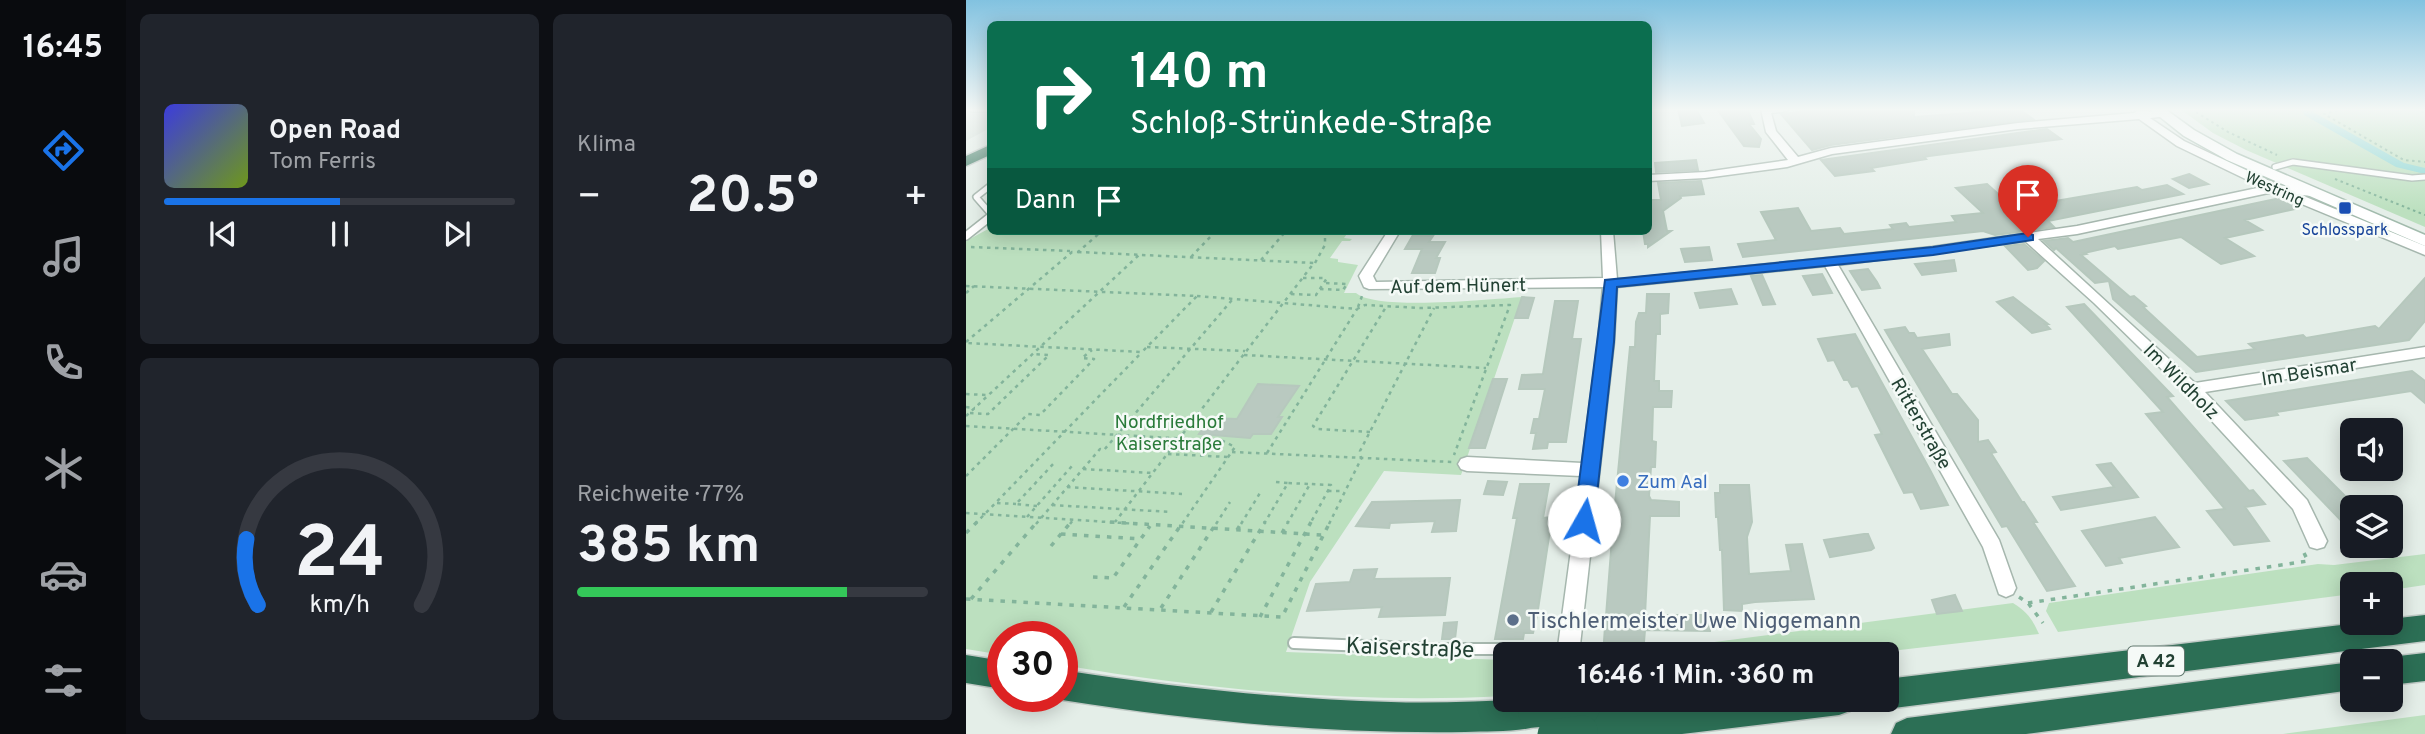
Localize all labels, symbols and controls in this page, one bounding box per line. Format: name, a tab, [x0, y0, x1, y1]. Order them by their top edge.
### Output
text: 16:45	[23, 29, 103, 69]
text: 140 m	[1130, 44, 1269, 106]
icon: right	[1015, 49, 1106, 140]
text: Schloß-Strünkede-Straße	[1130, 105, 1492, 145]
text: Open Road	[269, 115, 401, 148]
icon: directions	[39, 126, 88, 175]
text: Klima	[577, 131, 636, 160]
text: Tom Ferris	[269, 148, 376, 177]
text: 20.5°	[686, 165, 819, 231]
pin	[1998, 165, 2058, 237]
street label: Westring	[2241, 168, 2307, 212]
text: −	[577, 174, 602, 223]
text: +	[903, 174, 928, 223]
icon: arrive	[2009, 176, 2047, 214]
icon: arrive	[1090, 182, 1128, 220]
text: Dann	[1015, 185, 1076, 218]
marker: Schlosspark	[2337, 200, 2353, 216]
icon: previous	[204, 215, 242, 253]
icon: pause	[321, 215, 359, 253]
icon: next	[438, 215, 476, 253]
place label: Schlosspark	[2302, 221, 2388, 241]
icon: music	[39, 232, 88, 281]
street label: Auf dem Hünert	[1390, 274, 1526, 300]
icon: phone	[39, 338, 88, 387]
street label: Im Wildholz	[2137, 339, 2224, 426]
street label: Im Beismar	[2260, 353, 2359, 392]
street label: Ritterstraße	[1884, 374, 1956, 474]
park label: Nordfriedhof Kaiserstraße	[1114, 411, 1224, 457]
map controls	[2340, 418, 2403, 712]
button: sound	[2340, 418, 2403, 481]
icon: climate	[39, 444, 88, 493]
place label: Zum Aal	[1637, 471, 1708, 495]
marker: Zum Aal	[1615, 473, 1631, 489]
text: Reichweite · 77%	[577, 481, 744, 510]
position arrow	[1547, 484, 1621, 558]
button: layers	[2340, 495, 2403, 558]
text: 24	[294, 511, 385, 603]
text: 385 km	[577, 515, 760, 581]
icon: car	[39, 550, 88, 599]
button: +	[2340, 572, 2403, 635]
text: km/h	[309, 590, 370, 622]
place label: Tischlermeister Uwe Niggemann	[1527, 608, 1861, 637]
marker: Tischlermeister Uwe Niggemann	[1505, 612, 1521, 628]
speed limit sign: 30	[987, 621, 1078, 712]
street label: Kaiserstraße	[1345, 633, 1475, 666]
road number: A 42	[2128, 646, 2184, 676]
button: −	[2340, 649, 2403, 712]
icon: filters	[39, 656, 88, 705]
text: 16:46 · 1 Min. · 360 m	[1578, 660, 1814, 693]

